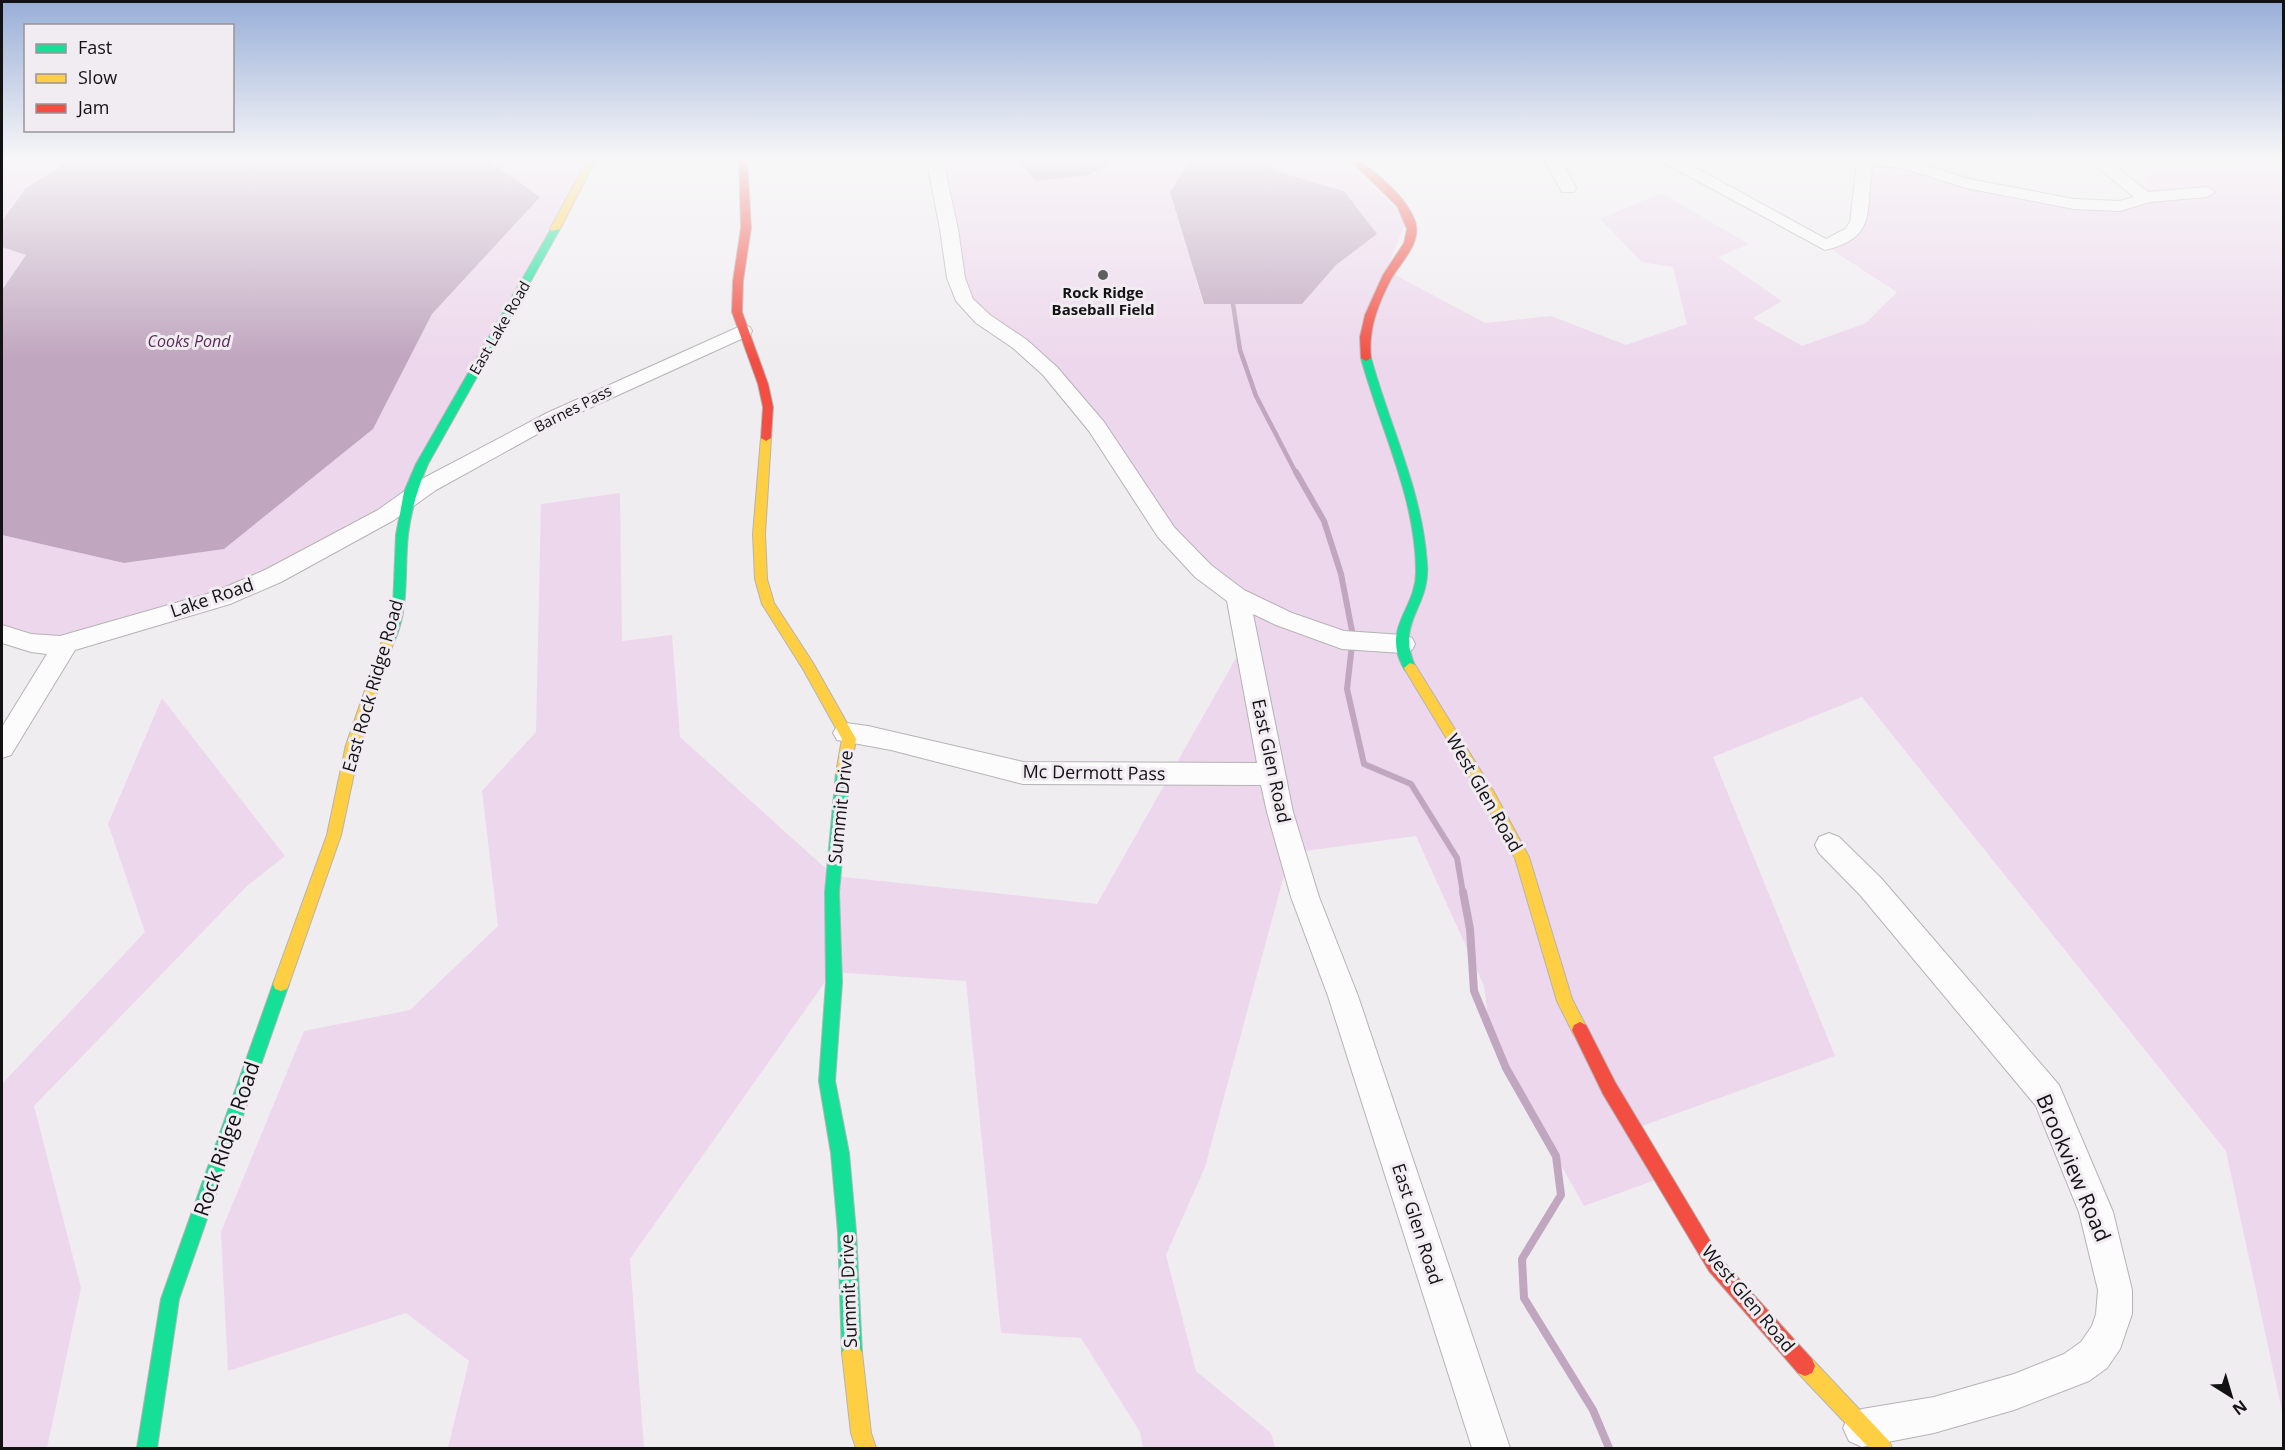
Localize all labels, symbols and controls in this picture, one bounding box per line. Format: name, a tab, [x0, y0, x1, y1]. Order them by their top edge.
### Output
legend	[24, 24, 234, 132]
text: Fast	[78, 35, 112, 59]
text: Slow	[78, 65, 117, 89]
text: Jam	[76, 95, 110, 119]
marker: Rock Ridge Baseball Field	[1096, 268, 1110, 282]
street label: East Lake Road	[464, 277, 534, 378]
place label: Rock Ridge Baseball Field	[1052, 282, 1154, 319]
water label: Cooks Pond	[148, 330, 231, 352]
street label: Barnes Pass	[530, 380, 615, 436]
street label: Lake Road	[167, 572, 257, 622]
street label: East Rock Ridge Road	[336, 597, 408, 775]
street label: East Glen Road	[1247, 697, 1297, 825]
street label: West Glen Road	[1441, 729, 1528, 856]
street label: Summit Drive	[822, 749, 858, 865]
street label: Mc Dermott Pass	[1022, 759, 1166, 785]
street label: Rock Ridge Road	[186, 1058, 266, 1220]
street label: Brookview Road	[2030, 1089, 2118, 1246]
street label: East Glen Road	[1387, 1160, 1449, 1287]
street label: Summit Drive	[834, 1234, 862, 1348]
street label: West Glen Road	[1697, 1240, 1801, 1357]
north arrow	[2201, 1366, 2261, 1426]
text: N	[2228, 1395, 2252, 1421]

